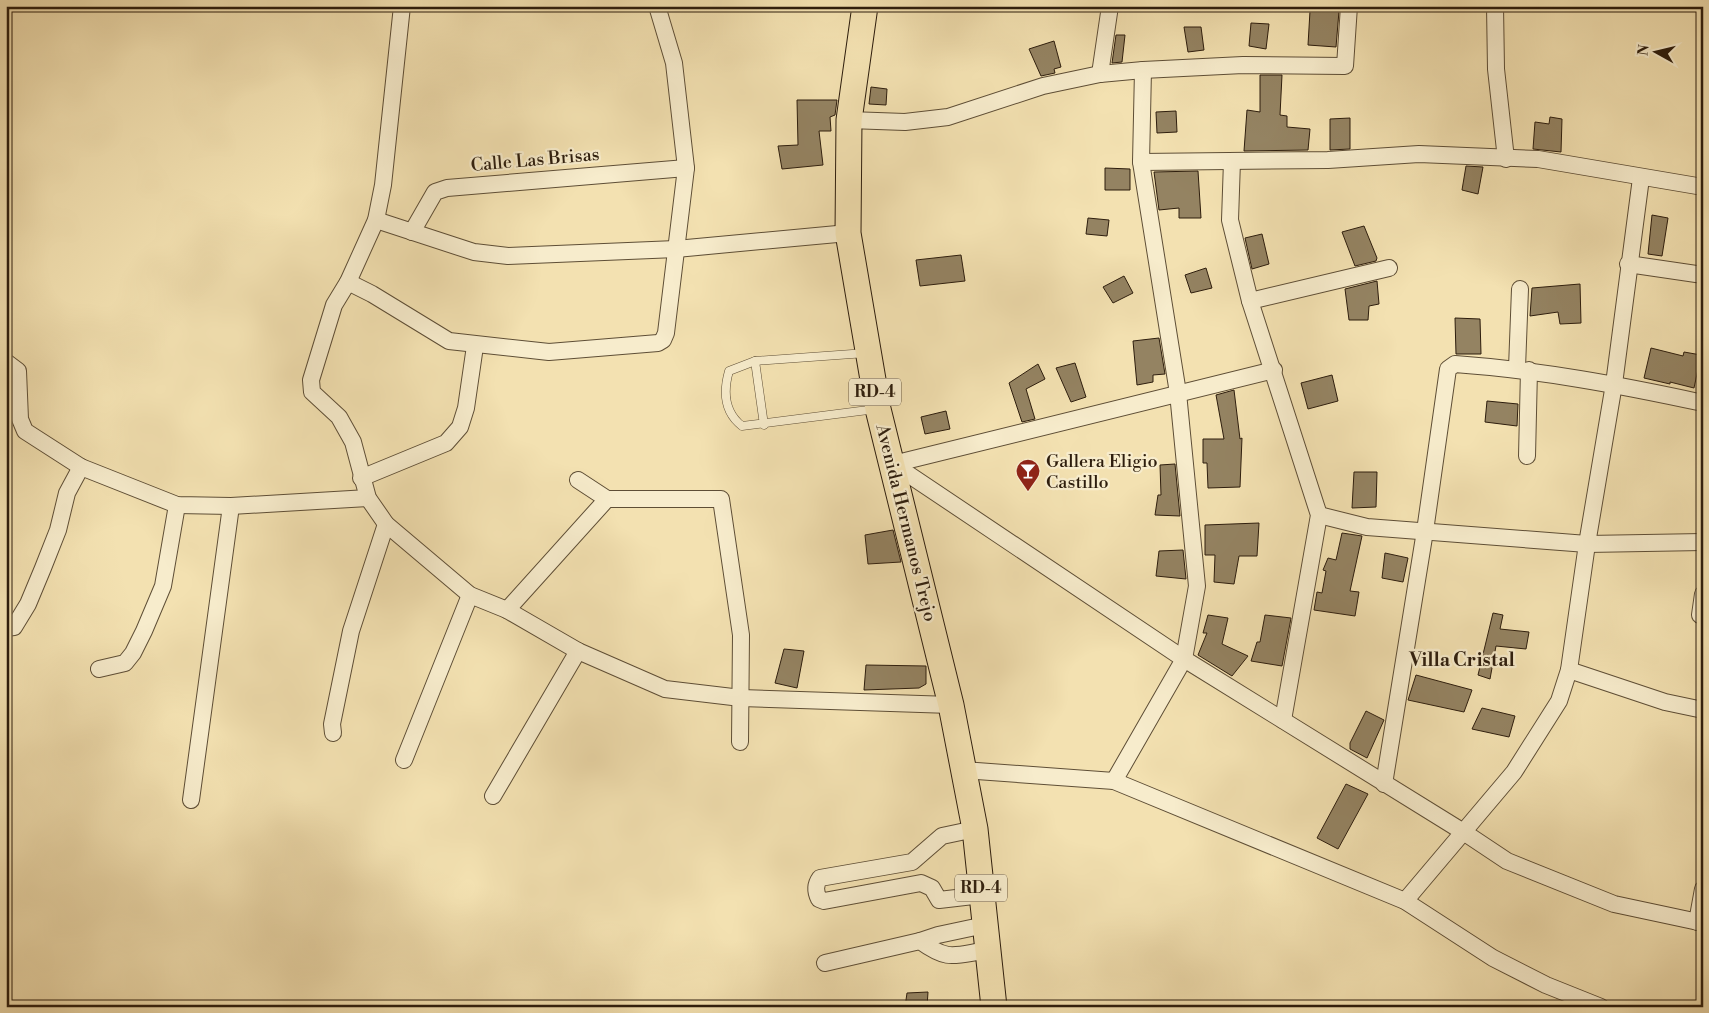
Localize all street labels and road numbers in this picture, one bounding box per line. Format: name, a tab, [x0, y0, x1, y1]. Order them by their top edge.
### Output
street label: Calle Las Brisas	[470, 143, 600, 177]
road number: RD-4	[849, 378, 901, 406]
street label: Avenida Hermanos Trejo	[870, 421, 942, 624]
road number: RD-4	[955, 874, 1007, 901]

